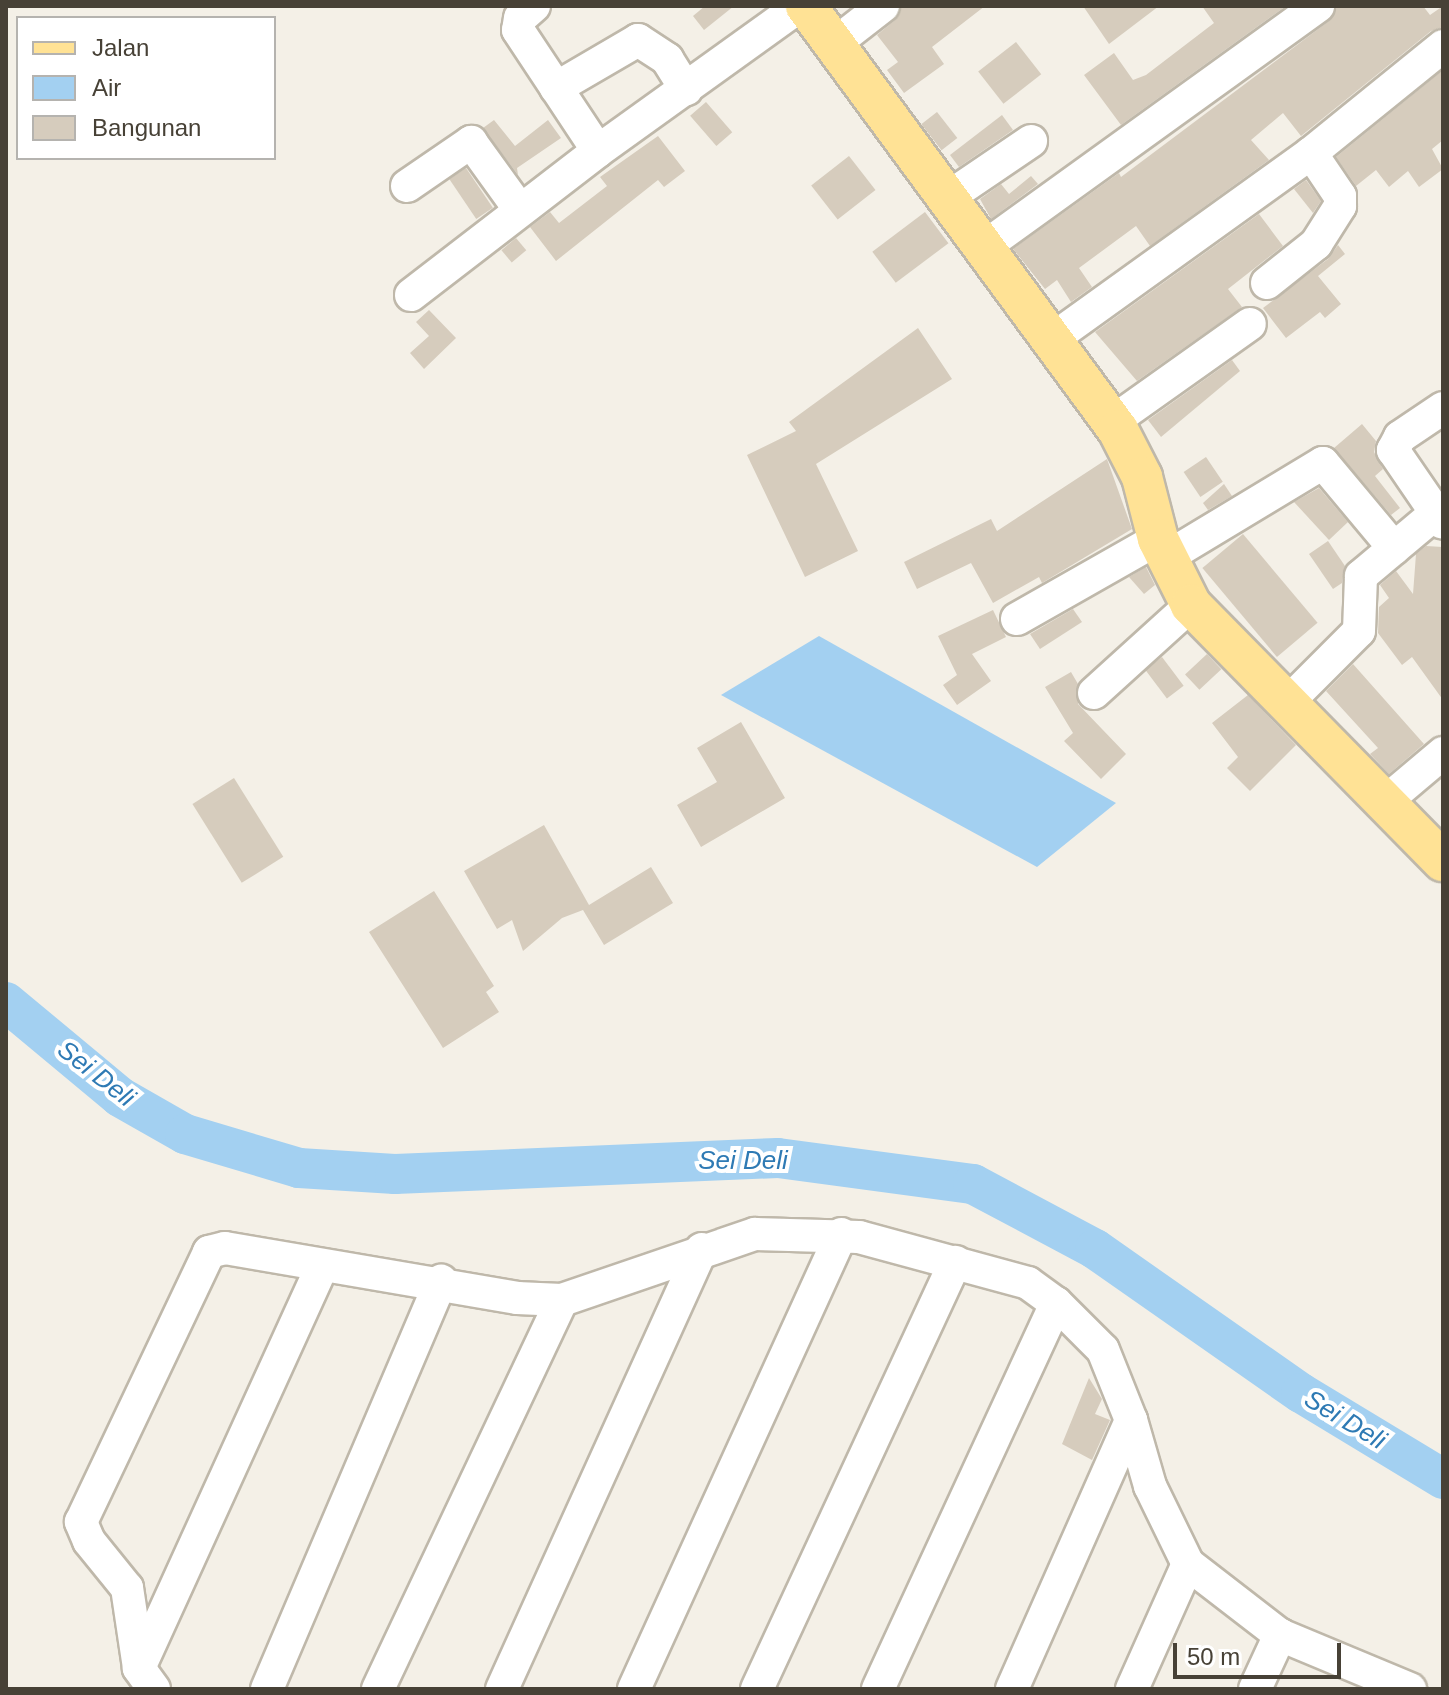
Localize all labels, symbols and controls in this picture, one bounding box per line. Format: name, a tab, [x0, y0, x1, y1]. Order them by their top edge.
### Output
legend	[16, 16, 276, 160]
text: Jalan	[92, 34, 149, 61]
text: Air	[92, 74, 121, 101]
text: Bangunan	[92, 114, 201, 141]
water label: Sei Deli	[51, 1034, 141, 1114]
water label: Sei Deli	[698, 1145, 788, 1177]
water label: Sei Deli	[1299, 1384, 1391, 1456]
scale bar	[1177, 1627, 1345, 1677]
text: 50 m	[1187, 1643, 1240, 1670]

